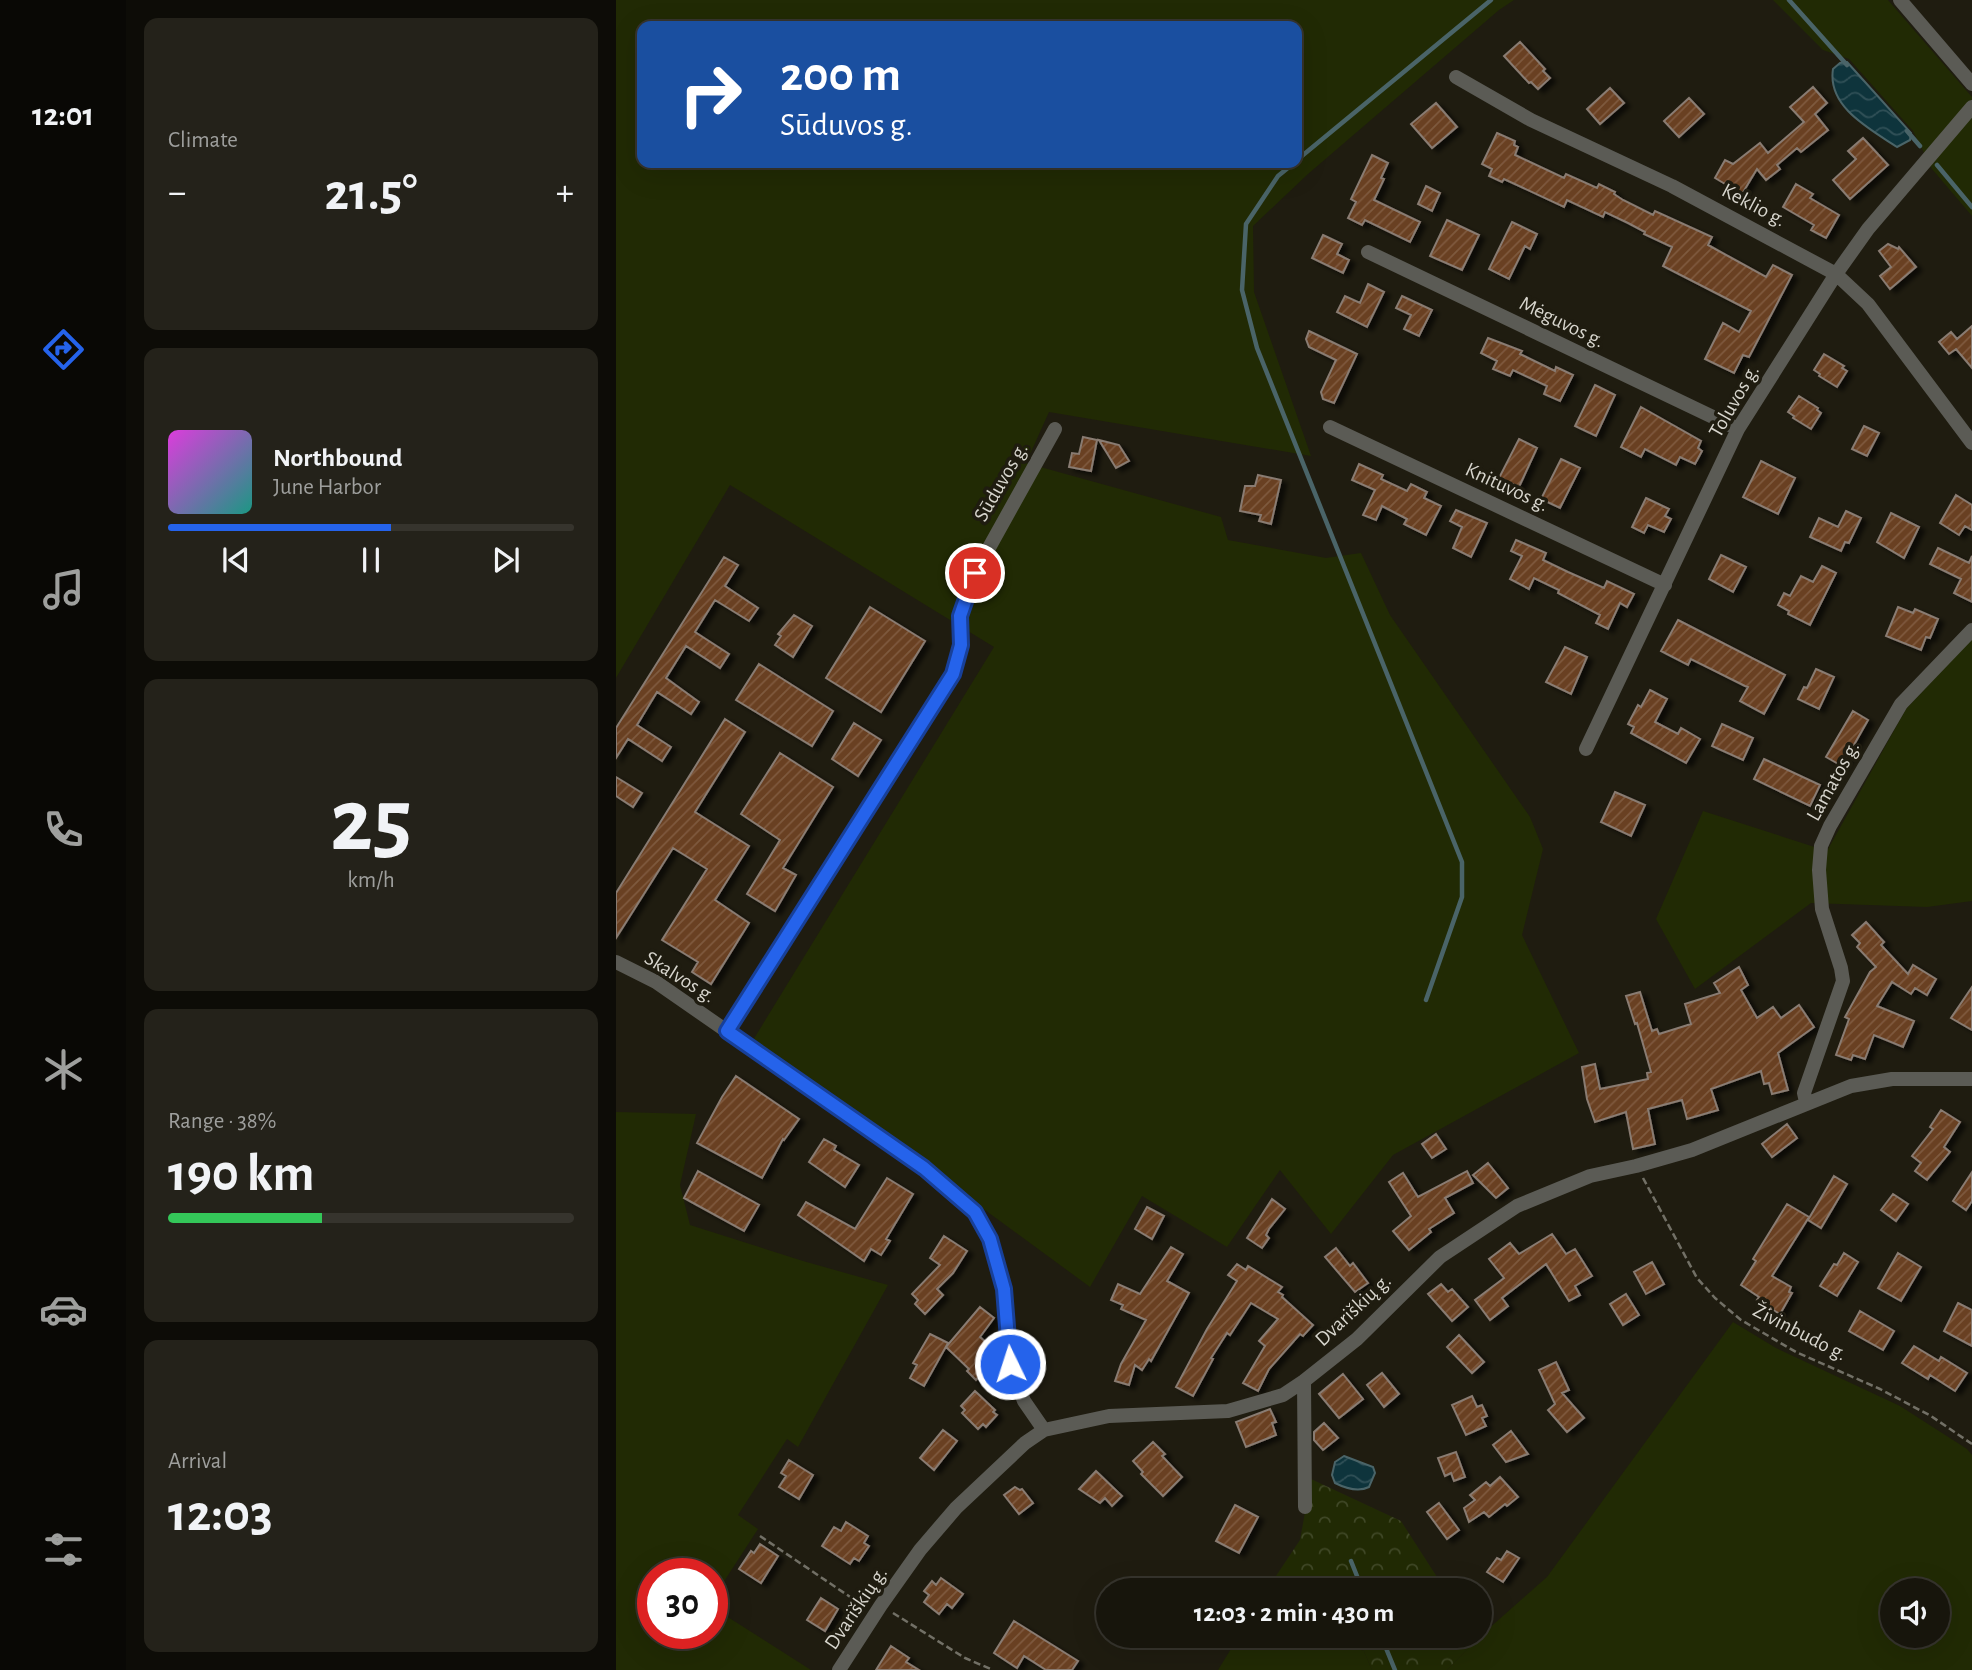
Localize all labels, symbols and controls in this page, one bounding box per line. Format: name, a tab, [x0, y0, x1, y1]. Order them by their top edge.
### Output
icon: right	[665, 49, 756, 140]
text: 200 m	[780, 51, 901, 100]
text: 12:01	[32, 99, 94, 131]
text: Sūduvos g.	[780, 109, 913, 141]
text: Climate	[168, 129, 238, 152]
text: 21.5°	[325, 167, 417, 219]
text: −	[168, 174, 186, 212]
text: +	[556, 174, 574, 212]
street label: Keklio g.	[1718, 179, 1790, 231]
street label: Mėguvos g.	[1516, 293, 1608, 351]
icon: directions	[39, 325, 88, 374]
street label: Toluvos g.	[1705, 361, 1763, 441]
street label: Sūduvos g.	[970, 439, 1032, 525]
text: Northbound	[273, 445, 402, 471]
street label: Knituvos g.	[1462, 459, 1552, 515]
text: June Harbor	[273, 476, 381, 499]
icon: previous	[217, 541, 255, 579]
icon: pause	[352, 541, 390, 579]
icon: next	[487, 541, 525, 579]
pin	[945, 543, 1005, 603]
icon: arrive	[956, 554, 994, 592]
icon: music	[39, 565, 88, 614]
street label: Lamatos g.	[1803, 738, 1863, 824]
text: 25	[330, 776, 412, 867]
icon: phone	[39, 805, 88, 854]
text: km/h	[347, 869, 395, 892]
street label: Skalvos g.	[641, 947, 719, 1007]
icon: climate	[39, 1045, 88, 1094]
text: Range · 38%	[168, 1110, 277, 1133]
text: 190 km	[168, 1148, 314, 1200]
street label: Dvariškių g.	[1311, 1270, 1395, 1350]
icon: car	[39, 1285, 88, 1334]
street label: Živinbudo g.	[1750, 1298, 1851, 1365]
position arrow	[973, 1327, 1047, 1401]
text: Arrival	[168, 1450, 227, 1473]
text: 12:03	[168, 1488, 273, 1540]
icon: filters	[39, 1525, 88, 1574]
speed limit sign: 30	[637, 1558, 728, 1649]
street label: Dvariškių g.	[821, 1563, 891, 1653]
map controls	[1880, 1578, 1950, 1648]
button: sound	[1880, 1578, 1950, 1648]
text: 12:03 · 2 min · 430 m	[1194, 1600, 1394, 1626]

